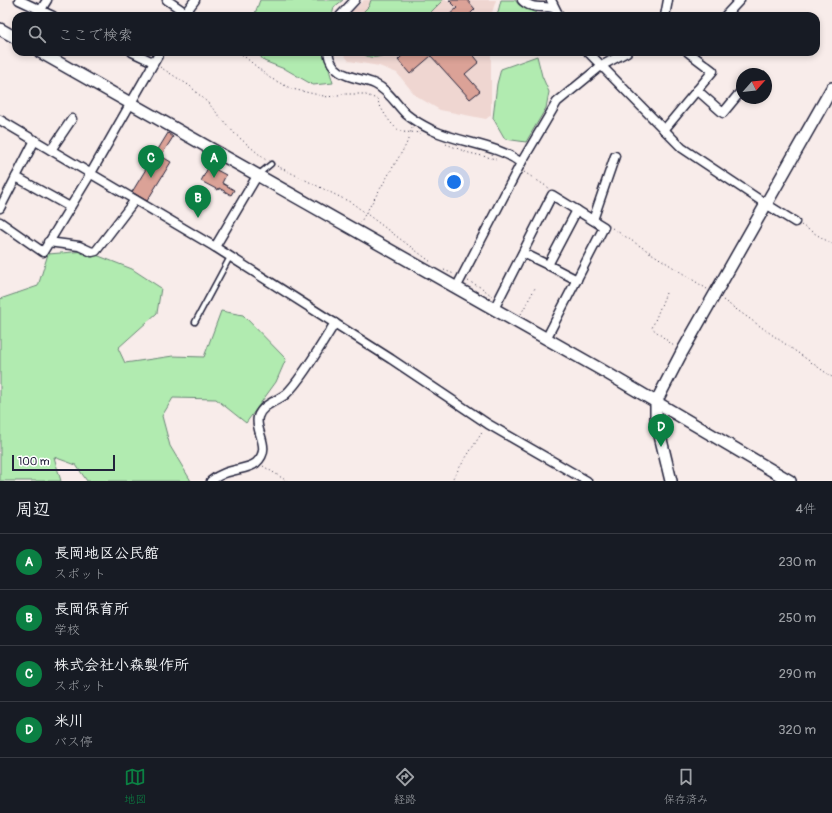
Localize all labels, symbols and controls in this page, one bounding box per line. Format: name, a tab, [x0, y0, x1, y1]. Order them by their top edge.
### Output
search box	[12, 12, 820, 56]
icon: search	[26, 23, 48, 45]
text: ここで検索	[58, 26, 133, 45]
north arrow	[736, 68, 772, 104]
pin: C	[138, 145, 164, 178]
pin: A	[201, 145, 227, 178]
your location	[444, 172, 464, 192]
pin: B	[185, 185, 211, 218]
pin: D	[648, 414, 674, 447]
scale bar	[12, 453, 115, 472]
text: 100 m	[18, 455, 49, 468]
text: 周辺	[16, 499, 50, 520]
text: 4件	[795, 501, 816, 517]
text: 長岡地区公民館	[54, 544, 159, 563]
text: A	[25, 554, 33, 570]
text: 230 m	[779, 554, 816, 570]
text: スポット	[54, 566, 106, 582]
text: 長岡保育所	[54, 600, 129, 619]
text: B	[25, 610, 33, 626]
text: 250 m	[778, 610, 816, 626]
text: 学校	[54, 622, 80, 638]
text: 株式会社小森製作所	[54, 656, 189, 675]
text: C	[25, 666, 33, 682]
text: 290 m	[779, 666, 816, 682]
text: スポット	[54, 678, 106, 694]
text: 米川	[54, 712, 84, 731]
text: D	[25, 722, 33, 738]
text: 320 m	[778, 722, 816, 738]
text: バス停	[54, 734, 93, 750]
tab: 地図	[124, 766, 146, 806]
tab: 経路	[394, 766, 416, 806]
tab: 保存済み	[664, 766, 708, 806]

